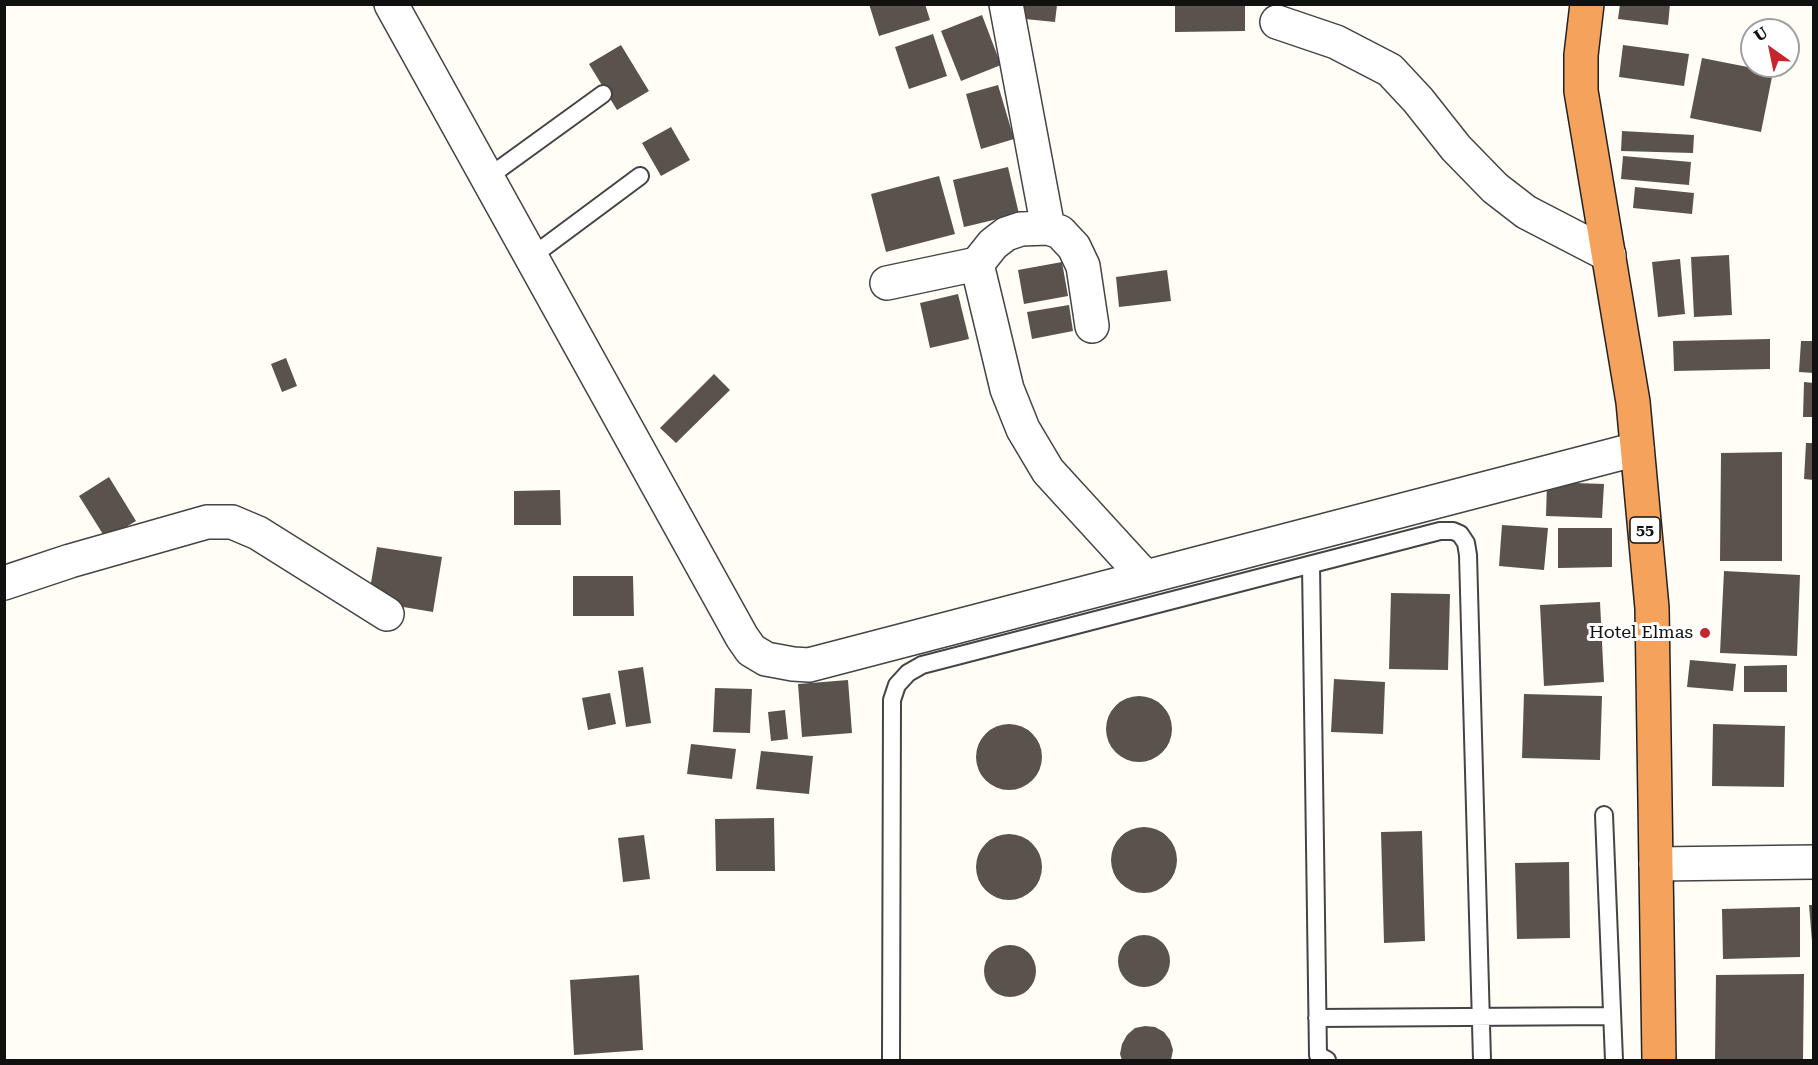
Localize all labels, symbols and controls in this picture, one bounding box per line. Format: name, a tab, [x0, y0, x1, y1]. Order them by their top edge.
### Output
north arrow	[1740, 18, 1800, 78]
text: U	[1751, 23, 1771, 45]
road number: 55	[1630, 517, 1660, 543]
place label: Hotel Elmas	[1589, 622, 1693, 644]
marker: Hotel Elmas	[1698, 626, 1712, 640]

